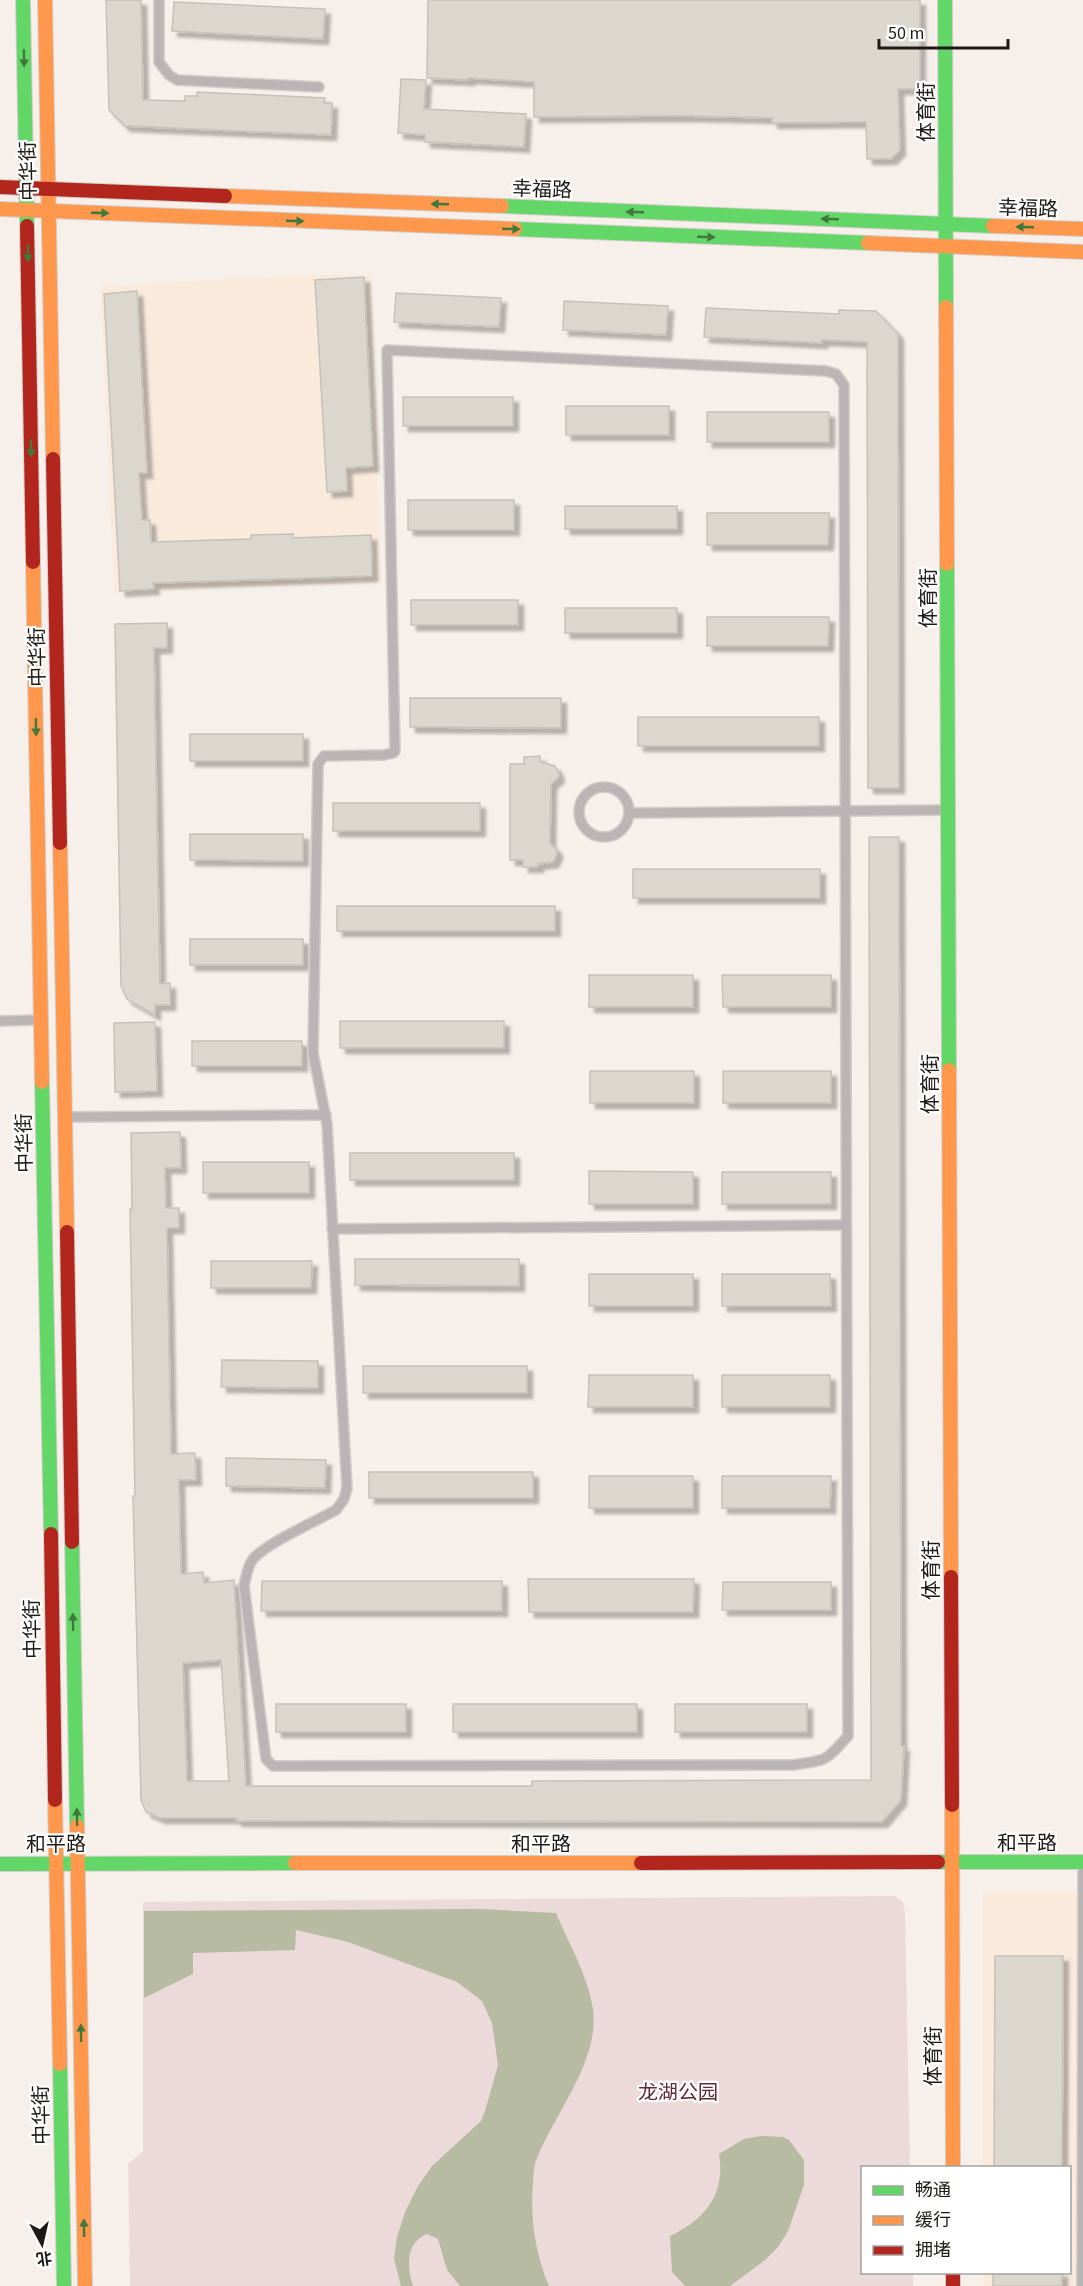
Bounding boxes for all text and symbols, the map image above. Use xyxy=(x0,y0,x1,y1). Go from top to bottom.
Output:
scale bar xyxy=(879,12,1008,50)
text: 50 m xyxy=(888,21,924,46)
one-way arrow xyxy=(19,49,29,68)
street label: 体育街 xyxy=(913,82,941,142)
street label: 中华街 xyxy=(14,141,44,201)
street label: 幸福路 xyxy=(511,175,572,205)
street label: 幸福路 xyxy=(997,194,1058,224)
one-way arrow xyxy=(430,200,449,209)
one-way arrow xyxy=(625,207,644,216)
one-way arrow xyxy=(91,208,110,218)
one-way arrow xyxy=(820,215,839,224)
one-way arrow xyxy=(286,216,305,225)
one-way arrow xyxy=(1015,223,1034,232)
one-way arrow xyxy=(502,224,521,234)
one-way arrow xyxy=(696,232,715,241)
one-way arrow xyxy=(23,244,33,263)
one-way arrow xyxy=(26,439,36,458)
street label: 体育街 xyxy=(915,568,943,628)
street label: 中华街 xyxy=(23,627,53,687)
one-way arrow xyxy=(31,718,41,737)
street label: 体育街 xyxy=(917,1054,945,1114)
street label: 中华街 xyxy=(10,1113,40,1173)
street label: 体育街 xyxy=(918,1540,946,1600)
street label: 中华街 xyxy=(18,1599,48,1659)
one-way arrow xyxy=(69,1612,78,1631)
one-way arrow xyxy=(72,1807,82,1826)
street label: 和平路 xyxy=(997,1830,1057,1858)
street label: 和平路 xyxy=(26,1831,86,1859)
street label: 和平路 xyxy=(511,1831,571,1859)
one-way arrow xyxy=(76,2023,85,2042)
street label: 体育街 xyxy=(920,2026,948,2086)
park label: 龙湖公园 xyxy=(638,2079,718,2107)
street label: 中华街 xyxy=(27,2085,57,2145)
legend xyxy=(861,2166,1071,2274)
text: 畅通 xyxy=(915,2178,951,2203)
text: 缓行 xyxy=(915,2208,951,2233)
north arrow xyxy=(12,2214,72,2274)
one-way arrow xyxy=(79,2218,89,2237)
text: 拥堵 xyxy=(915,2238,951,2263)
text: 北 xyxy=(34,2246,53,2270)

